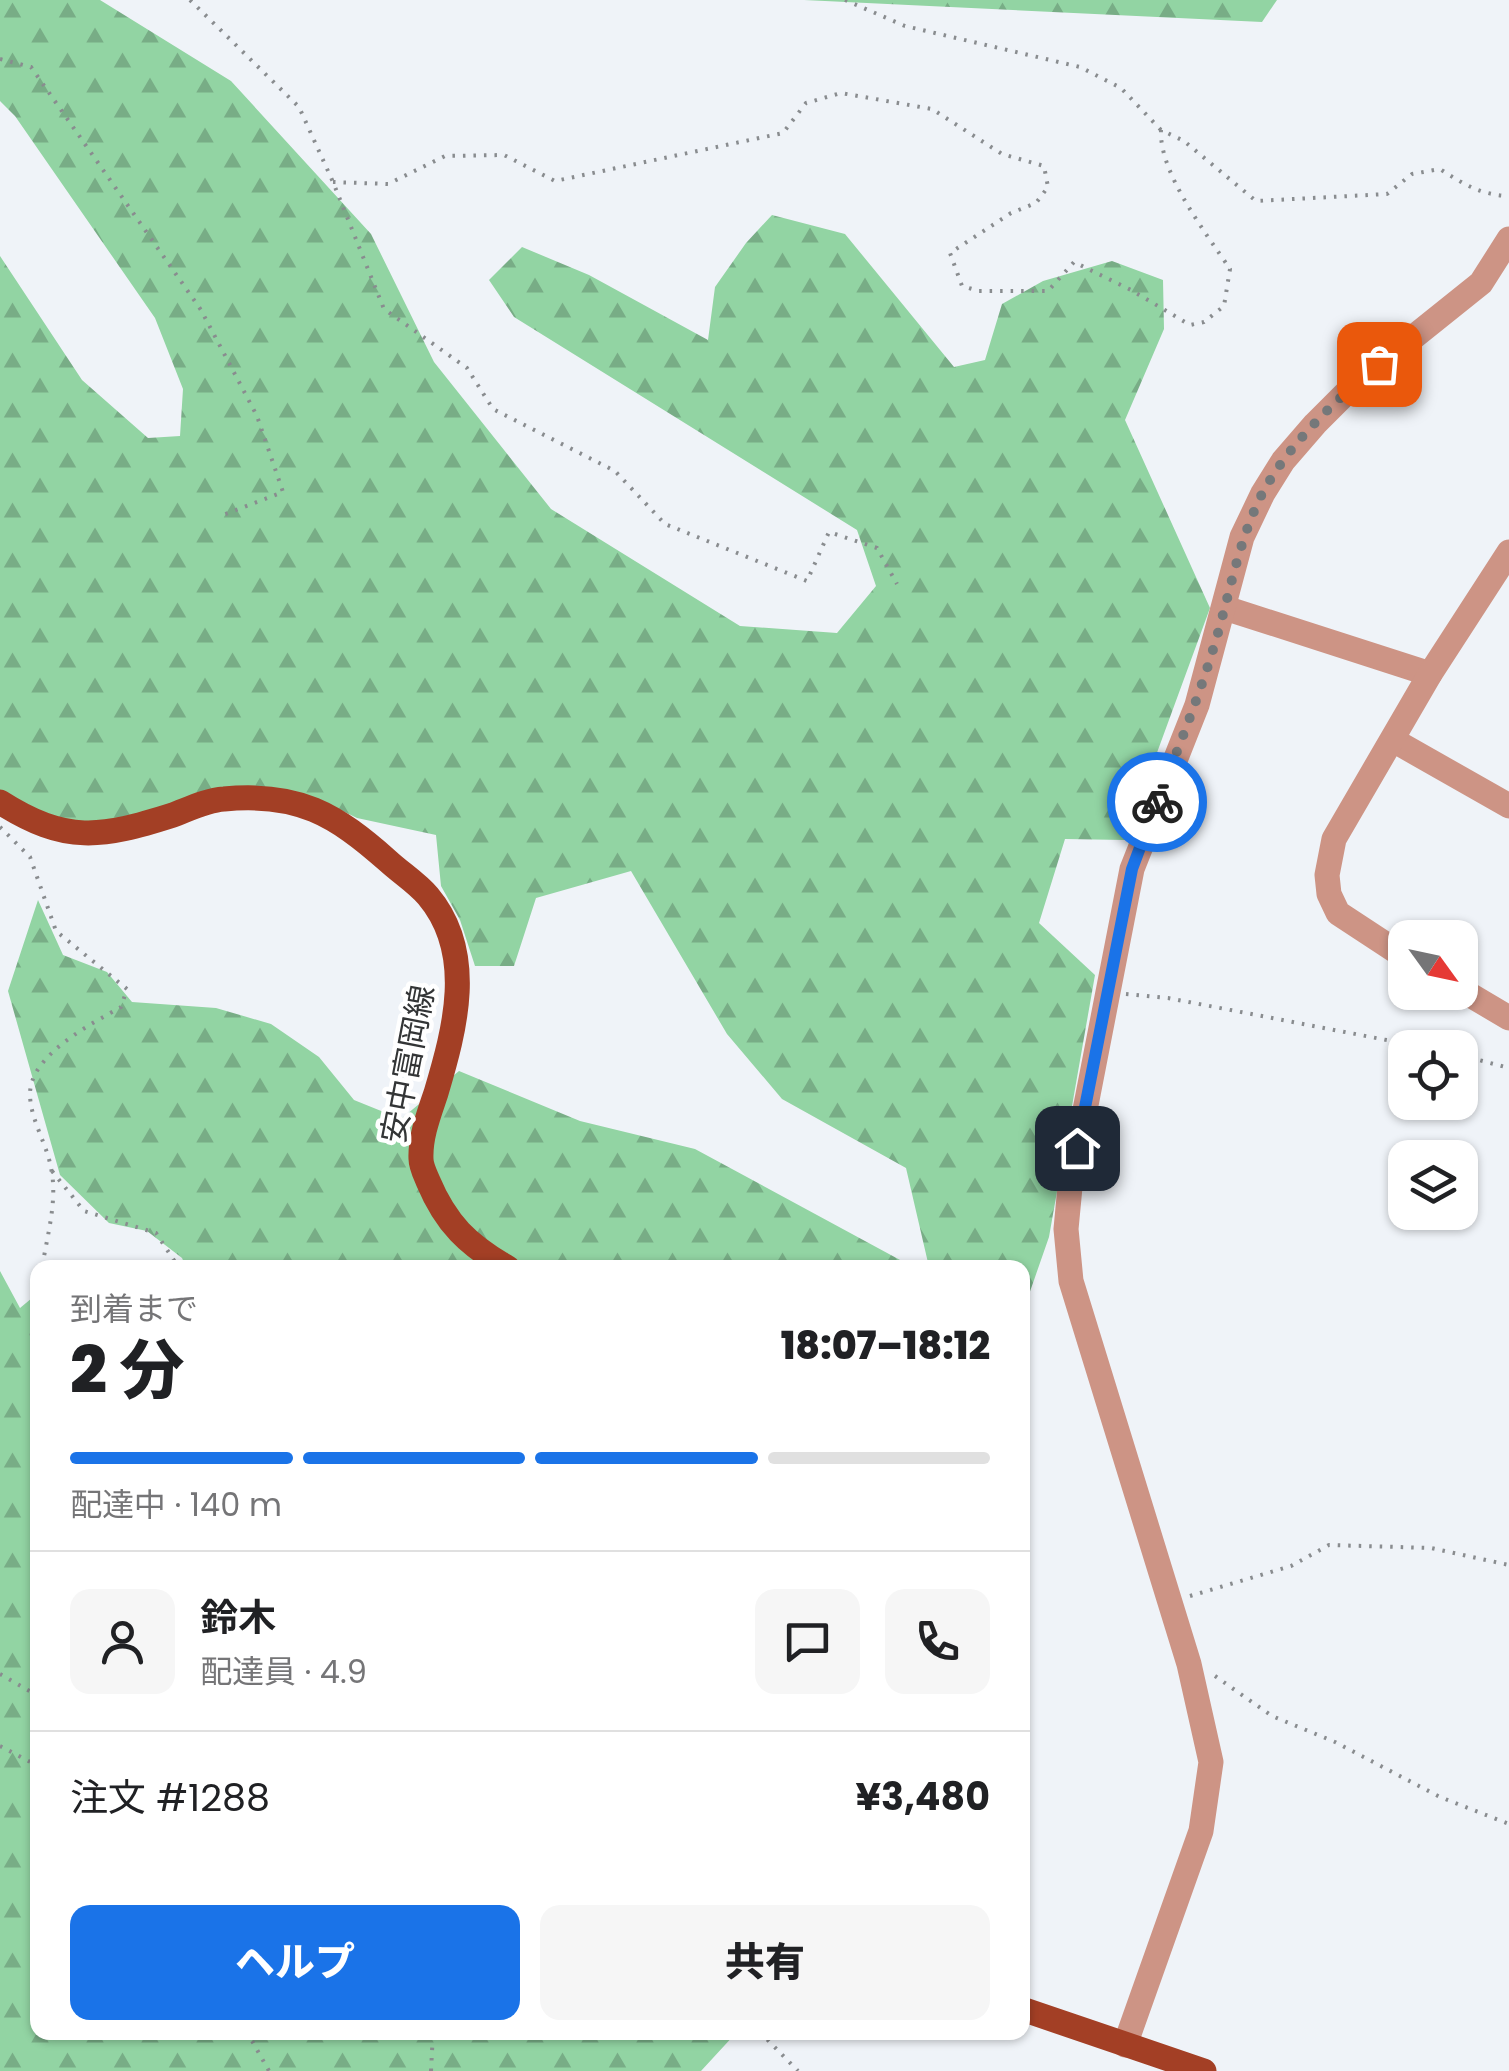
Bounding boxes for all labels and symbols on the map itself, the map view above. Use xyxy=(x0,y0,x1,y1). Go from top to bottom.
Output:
pin xyxy=(1337,322,1422,407)
courier xyxy=(1107,752,1207,852)
north arrow xyxy=(1388,920,1478,1010)
street label: 安中富岡線 xyxy=(370,981,445,1147)
pin xyxy=(1035,1106,1120,1191)

